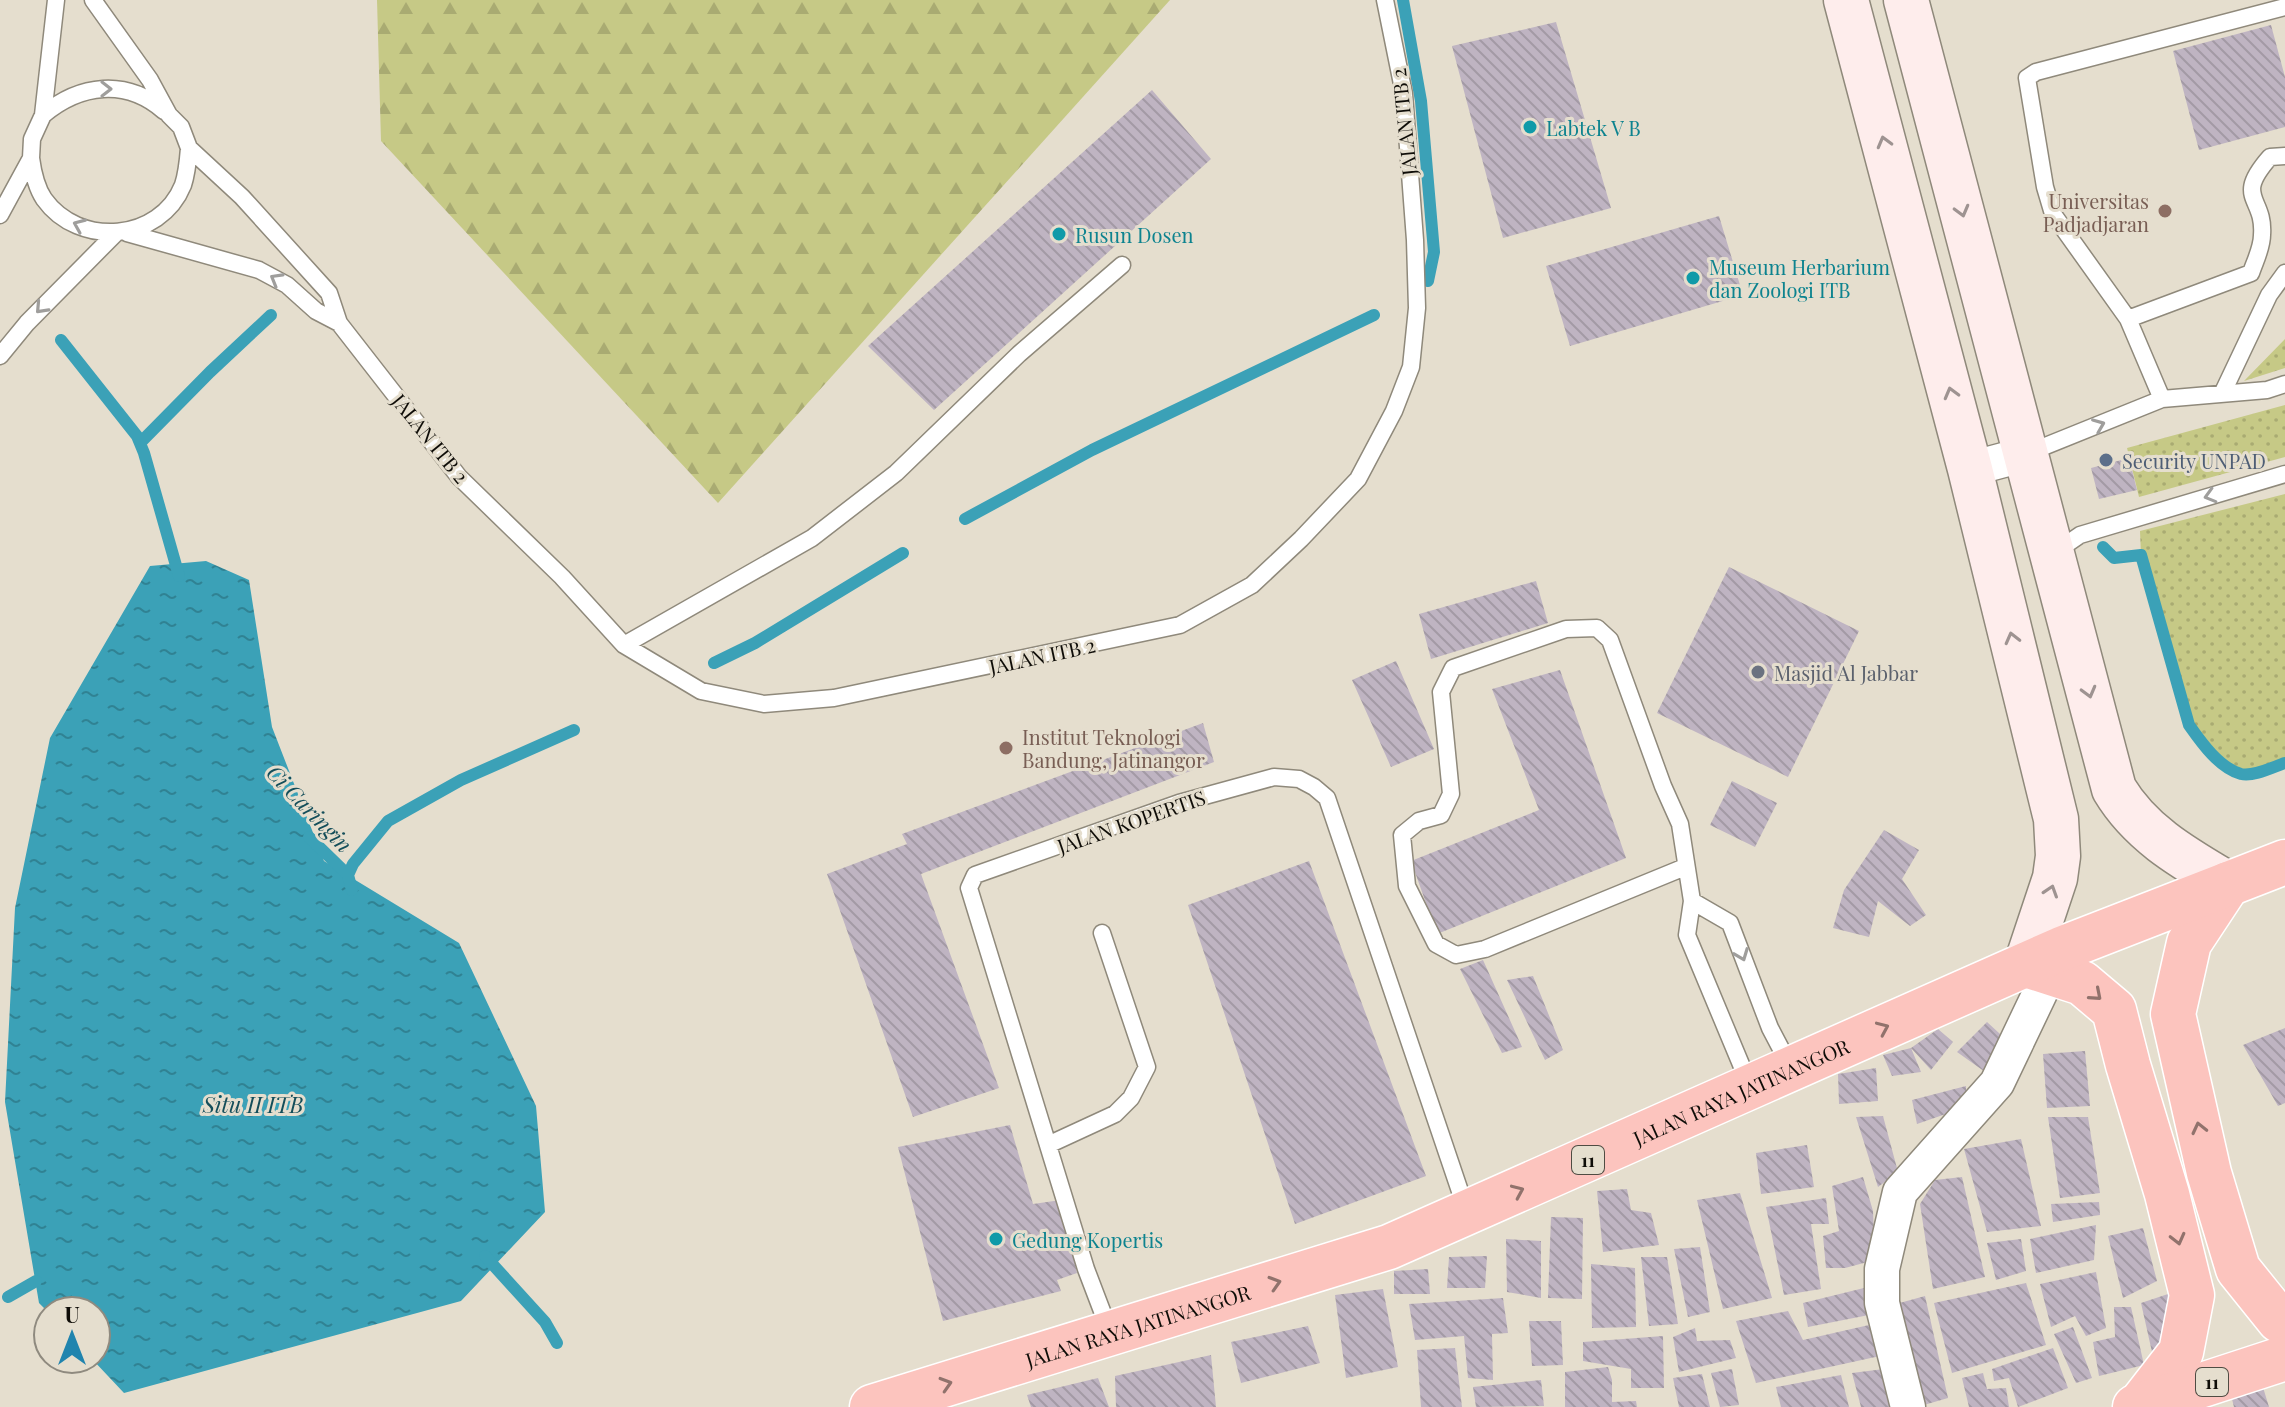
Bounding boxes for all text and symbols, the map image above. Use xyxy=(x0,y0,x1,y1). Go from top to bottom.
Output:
street label: JALAN ITB 2 xyxy=(1384,67,1422,178)
one-way arrow xyxy=(100,80,113,98)
place label: Labtek V B xyxy=(1546,114,1641,141)
marker: Labtek V B xyxy=(1521,118,1539,136)
one-way arrow xyxy=(1876,136,1893,150)
place label: Universitas Padjadjaran xyxy=(2043,187,2149,237)
marker: Universitas Padjadjaran xyxy=(2156,202,2174,220)
one-way arrow xyxy=(1953,203,1970,217)
one-way arrow xyxy=(73,219,87,235)
place label: Rusun Dosen xyxy=(1075,221,1194,248)
marker: Rusun Dosen xyxy=(1050,225,1068,243)
place label: Museum Herbarium dan Zoologi ITB xyxy=(1709,253,1890,303)
marker: Museum Herbarium dan Zoologi ITB xyxy=(1684,269,1702,287)
one-way arrow xyxy=(270,273,285,289)
one-way arrow xyxy=(36,299,50,314)
street label: JALAN ITB 2 xyxy=(386,387,475,488)
one-way arrow xyxy=(1943,387,1960,401)
one-way arrow xyxy=(2091,418,2105,435)
place label: Security UNPAD xyxy=(2122,447,2266,474)
marker: Security UNPAD xyxy=(2097,451,2115,469)
one-way arrow xyxy=(2204,487,2218,503)
street label: JALAN ITB 2 xyxy=(985,631,1098,680)
one-way arrow xyxy=(2004,631,2021,645)
place label: Masjid Al Jabbar xyxy=(1774,659,1918,686)
marker: Masjid Al Jabbar xyxy=(1749,663,1767,681)
one-way arrow xyxy=(2079,684,2096,698)
place label: Institut Teknologi Bandung, Jatinangor xyxy=(1022,723,1205,773)
marker: Institut Teknologi Bandung, Jatinangor xyxy=(997,739,1015,757)
water label: Ci Caringin xyxy=(261,758,359,858)
street label: JALAN KOPERTIS xyxy=(1052,783,1209,859)
one-way arrow xyxy=(2041,885,2057,899)
one-way arrow xyxy=(1732,947,1749,961)
one-way arrow xyxy=(2087,986,2102,1000)
one-way arrow xyxy=(1875,1022,1889,1038)
street label: JALAN RAYA JATINANGOR xyxy=(1628,1031,1854,1151)
water label: Situ II ITB xyxy=(202,1089,303,1119)
one-way arrow xyxy=(2191,1122,2208,1136)
road number: 11 xyxy=(1572,1146,1604,1174)
one-way arrow xyxy=(1510,1184,1524,1200)
place label: Gedung Kopertis xyxy=(1012,1226,1163,1253)
marker: Gedung Kopertis xyxy=(987,1230,1005,1248)
one-way arrow xyxy=(2168,1231,2185,1245)
one-way arrow xyxy=(1267,1276,1281,1292)
street label: JALAN RAYA JATINANGOR xyxy=(1021,1277,1254,1373)
north arrow xyxy=(32,1295,112,1375)
text: U xyxy=(64,1299,80,1329)
road number: 11 xyxy=(2196,1368,2228,1396)
one-way arrow xyxy=(939,1377,953,1393)

